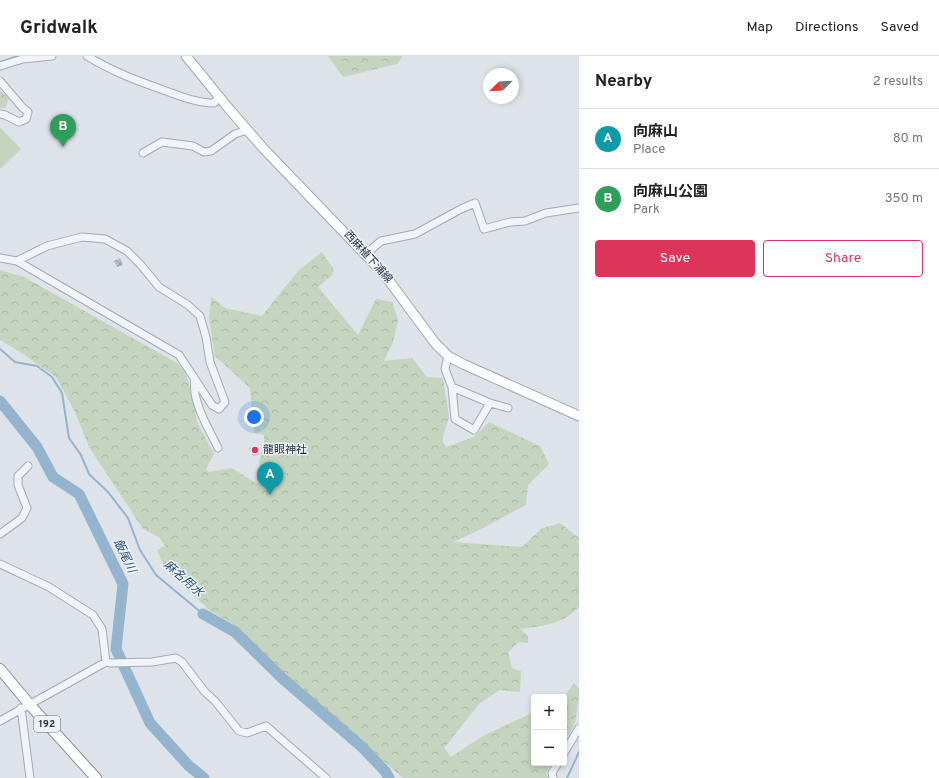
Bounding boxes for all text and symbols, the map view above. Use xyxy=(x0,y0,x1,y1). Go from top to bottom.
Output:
text: Gridwalk xyxy=(20,16,98,40)
text: Map xyxy=(747,19,773,36)
text: Directions xyxy=(795,19,859,36)
text: Saved xyxy=(881,19,919,36)
north arrow xyxy=(483,68,519,104)
text: Nearby xyxy=(595,71,652,93)
text: 2 results xyxy=(873,74,923,90)
pin: B xyxy=(50,114,76,147)
text: 向麻山 xyxy=(633,123,678,142)
text: A xyxy=(603,131,613,147)
text: 80 m xyxy=(893,131,923,147)
text: Place xyxy=(633,142,665,158)
text: 向麻山公園 xyxy=(633,183,708,202)
text: B xyxy=(604,191,612,207)
text: 350 m xyxy=(885,191,923,207)
text: Park xyxy=(633,202,660,218)
street label: 西麻植下浦線 xyxy=(341,228,395,286)
button: Save xyxy=(595,240,755,277)
button: Share xyxy=(763,240,923,277)
your location xyxy=(244,407,264,427)
place label: 龍眼神社 xyxy=(263,443,307,457)
marker: 龍眼神社 xyxy=(250,445,260,455)
pin: A xyxy=(257,462,283,495)
water label: 飯尾川 xyxy=(109,536,140,577)
water label: 麻名用水 xyxy=(160,557,208,602)
map controls xyxy=(531,694,567,766)
button: + xyxy=(531,694,567,730)
road number: 192 xyxy=(34,716,60,732)
button: − xyxy=(531,730,567,766)

